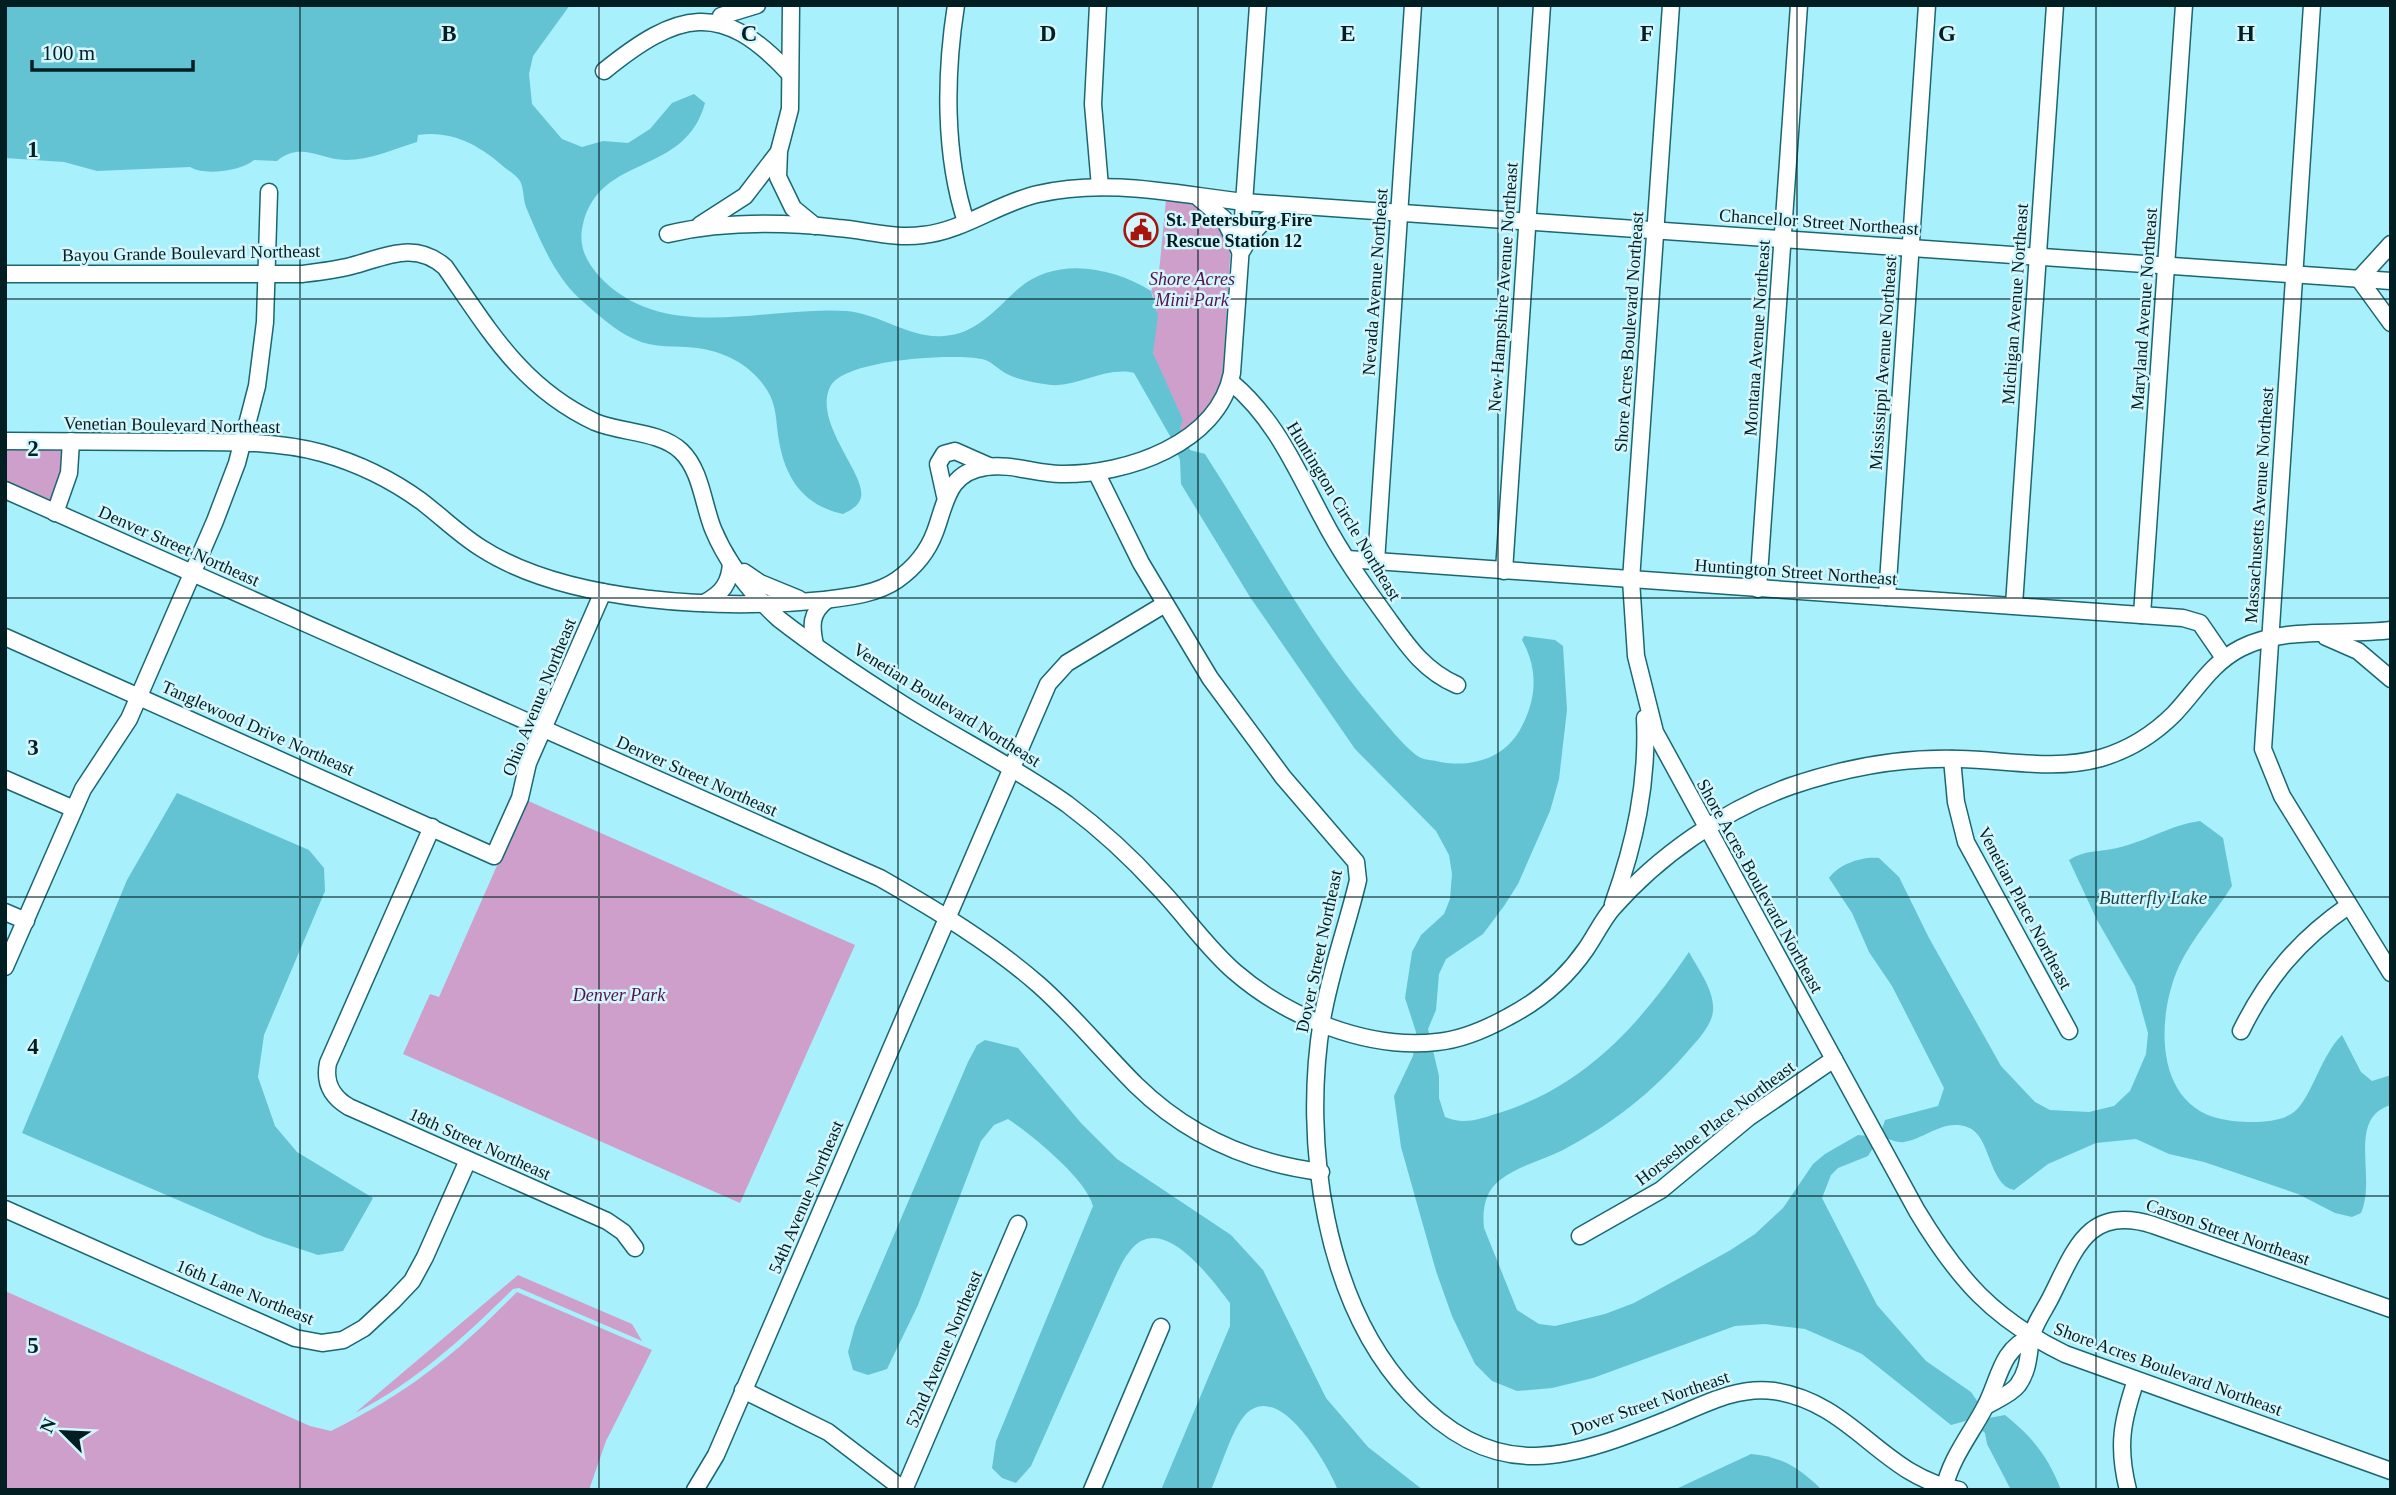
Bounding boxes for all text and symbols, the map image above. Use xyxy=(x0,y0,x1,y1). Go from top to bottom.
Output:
text: B xyxy=(441,21,457,46)
text: C xyxy=(741,21,757,46)
text: D xyxy=(1040,21,1056,46)
text: E xyxy=(1340,21,1356,46)
text: F xyxy=(1640,21,1654,46)
text: G xyxy=(1938,21,1956,46)
text: H xyxy=(2237,21,2255,46)
scale bar xyxy=(32,28,192,72)
text: 100 m xyxy=(42,41,95,65)
text: 1 xyxy=(27,137,39,162)
street label: New Hampshire Avenue Northeast xyxy=(1484,162,1522,412)
street label: Nevada Avenue Northeast xyxy=(1358,188,1392,376)
street label: Michigan Avenue Northeast xyxy=(1998,203,2032,405)
street label: Chancellor Street Northeast xyxy=(1719,205,1919,239)
street label: Maryland Avenue Northeast xyxy=(2127,207,2161,411)
place label: St. Petersburg Fire Rescue Station 12 xyxy=(1166,210,1312,251)
public building icon: St. Petersburg Fire Rescue Station 12 xyxy=(1122,211,1160,249)
street label: Shore Acres Boulevard Northeast xyxy=(1611,211,1647,453)
street label: Montana Avenue Northeast xyxy=(1740,239,1774,437)
street label: Bayou Grande Boulevard Northeast xyxy=(62,241,320,265)
street label: Mississippi Avenue Northeast xyxy=(1866,255,1900,471)
park label: Shore Acres Mini Park xyxy=(1149,269,1235,310)
street label: Massachusetts Avenue Northeast xyxy=(2241,386,2277,624)
street label: Venetian Boulevard Northeast xyxy=(63,413,281,437)
street label: Huntington Circle Northeast xyxy=(1283,418,1405,604)
text: 2 xyxy=(27,436,39,461)
street label: Denver Street Northeast xyxy=(95,501,263,591)
street label: Huntington Street Northeast xyxy=(1694,555,1898,589)
street label: Ohio Avenue Northeast xyxy=(498,615,580,779)
street label: Venetian Boulevard Northeast xyxy=(850,639,1044,771)
street label: Tanglewood Drive Northeast xyxy=(159,676,357,780)
street label: Denver Street Northeast xyxy=(613,731,781,821)
text: 3 xyxy=(27,735,39,760)
street label: Shore Acres Boulevard Northeast xyxy=(1693,776,1827,996)
street label: Venetian Place Northeast xyxy=(1974,823,2076,993)
street label: Dover Street Northeast xyxy=(1292,868,1346,1034)
water label: Butterfly Lake xyxy=(2099,887,2207,908)
park label: Denver Park xyxy=(572,985,666,1005)
text: 4 xyxy=(27,1034,39,1059)
street label: Horseshoe Place Northeast xyxy=(1632,1057,1798,1189)
street label: 18th Street Northeast xyxy=(406,1104,554,1184)
street label: 54th Avenue Northeast xyxy=(765,1117,847,1277)
street label: Carson Street Northeast xyxy=(2143,1195,2313,1269)
street label: 16th Lane Northeast xyxy=(173,1255,317,1329)
street label: 52nd Avenue Northeast xyxy=(902,1267,986,1431)
street label: Shore Acres Boulevard Northeast xyxy=(2051,1318,2285,1420)
text: 5 xyxy=(27,1333,39,1358)
street label: Dover Street Northeast xyxy=(1568,1367,1732,1439)
north arrow xyxy=(28,1397,98,1467)
text: N xyxy=(36,1415,60,1436)

